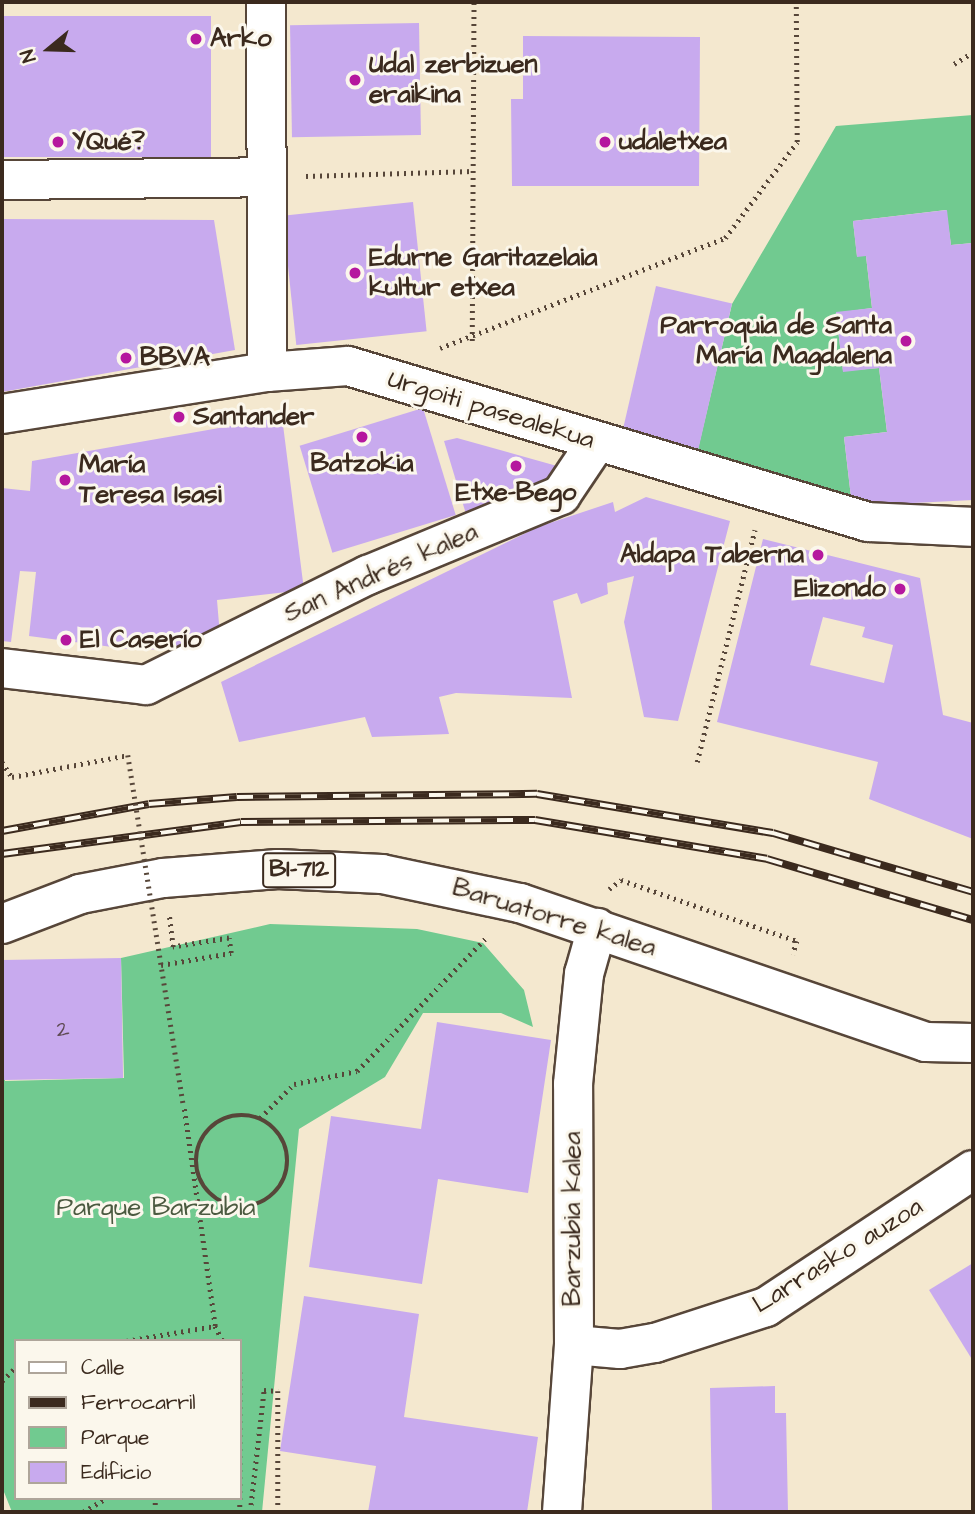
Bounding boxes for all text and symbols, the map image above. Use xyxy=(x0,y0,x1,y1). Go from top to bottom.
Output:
north arrow xyxy=(14,14,84,84)
place label: Arko xyxy=(210,23,272,55)
marker: Arko xyxy=(188,31,204,47)
text: N xyxy=(14,46,43,66)
place label: Udal zerbizuen eraikina xyxy=(369,49,538,110)
marker: Udal zerbizuen eraikina xyxy=(347,72,363,88)
place label: YQué? xyxy=(72,126,145,158)
place label: udaletxea xyxy=(619,126,727,158)
marker: YQué? xyxy=(50,134,66,150)
marker: udaletxea xyxy=(597,134,613,150)
place label: Edurne Garitazelaia kultur etxea xyxy=(369,242,597,304)
marker: Edurne Garitazelaia kultur etxea xyxy=(347,265,363,281)
place label: Parroquia de Santa María Magdalena xyxy=(660,310,892,372)
marker: Parroquia de Santa María Magdalena xyxy=(898,333,914,349)
place label: BBVA xyxy=(140,342,210,374)
marker: BBVA xyxy=(118,350,134,366)
street label: Urgoiti pasealekua xyxy=(384,364,598,456)
place label: Santander xyxy=(193,401,314,433)
marker: Santander xyxy=(171,409,187,425)
marker: Batzokia xyxy=(354,429,370,445)
place label: Batzokia xyxy=(311,448,413,480)
place label: María Teresa Isasi xyxy=(79,449,222,510)
marker: Etxe-Bego xyxy=(508,458,524,474)
marker: María Teresa Isasi xyxy=(57,472,73,488)
place label: Etxe-Bego xyxy=(456,477,576,509)
street label: San Andrés kalea xyxy=(279,516,483,630)
place label: Aldapa Taberna xyxy=(620,539,804,571)
marker: Aldapa Taberna xyxy=(810,547,826,563)
place label: Elizondo xyxy=(794,573,886,605)
marker: Elizondo xyxy=(892,581,908,597)
place label: El Caserío xyxy=(80,624,202,656)
marker: El Caserío xyxy=(58,632,74,648)
road number: BI-712 xyxy=(260,850,338,890)
street label: Baruatorre kalea xyxy=(448,872,660,964)
house number: 2 xyxy=(56,1015,70,1043)
street label: Barzubia kalea xyxy=(557,1132,589,1306)
street label: Larrasko auzoa xyxy=(747,1191,929,1321)
park label: Parque Barzubia xyxy=(56,1192,256,1224)
legend xyxy=(14,1339,242,1500)
text: Calle xyxy=(81,1353,125,1382)
text: Ferrocarril xyxy=(81,1388,196,1417)
text: Parque xyxy=(81,1423,149,1452)
text: Edificio xyxy=(81,1458,151,1487)

